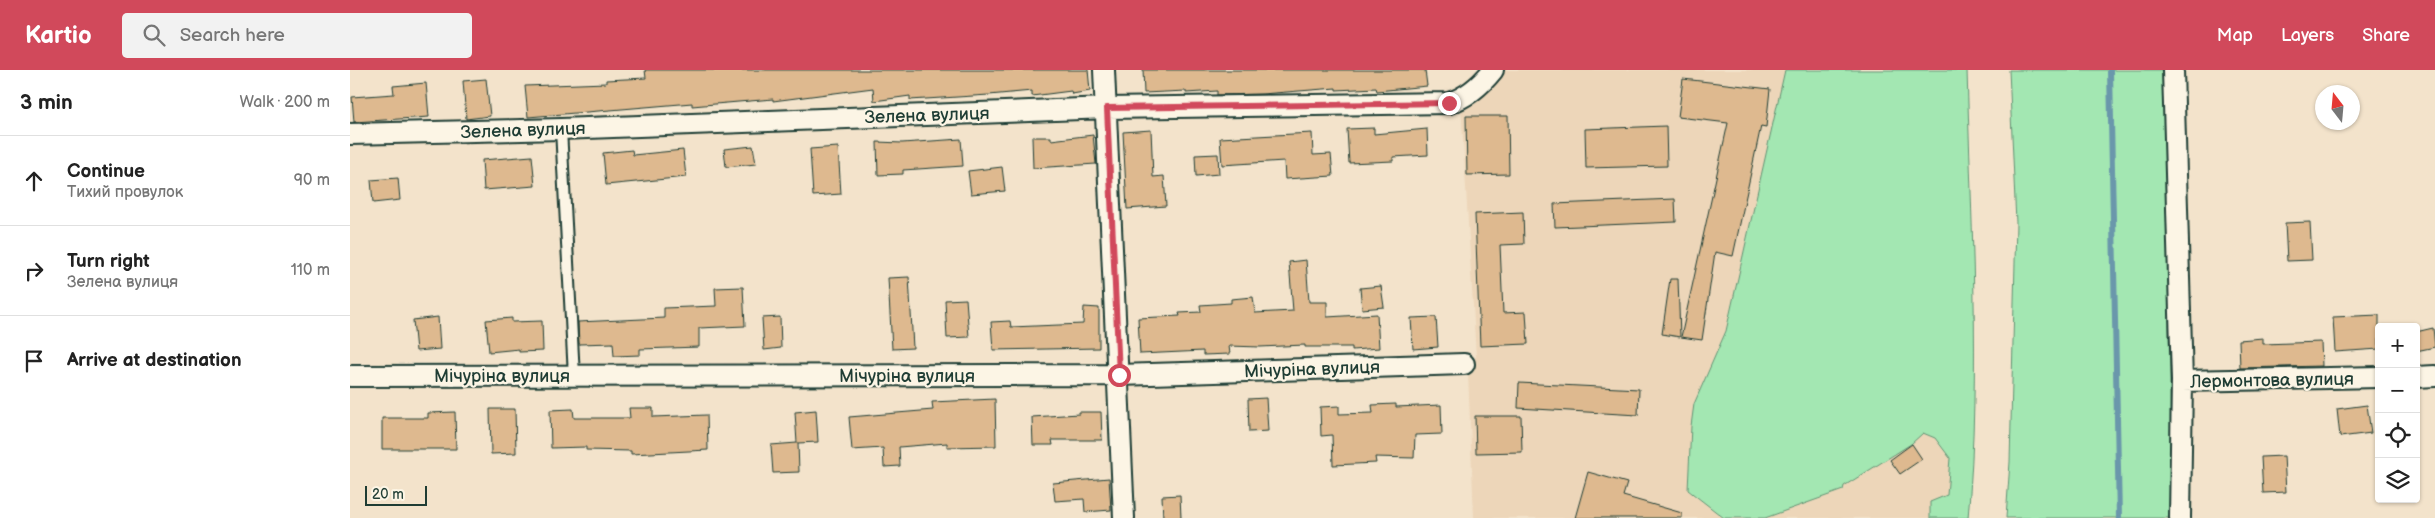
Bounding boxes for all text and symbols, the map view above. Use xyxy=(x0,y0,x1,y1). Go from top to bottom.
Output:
search box xyxy=(122,13,472,58)
text: Kartio xyxy=(25,21,92,50)
icon: search xyxy=(140,21,168,49)
text: Search here xyxy=(180,24,285,47)
text: Map xyxy=(2217,25,2253,46)
text: Layers xyxy=(2281,25,2334,46)
text: Share xyxy=(2362,25,2410,46)
north arrow xyxy=(2315,85,2360,130)
text: 3 min xyxy=(20,90,73,115)
route end xyxy=(1438,92,1461,115)
text: Walk · 200 m xyxy=(240,93,330,112)
street label: Зелена вулиця xyxy=(864,103,990,128)
street label: Зелена вулиця xyxy=(460,118,586,143)
text: Continue xyxy=(67,160,145,183)
icon: ahead xyxy=(20,167,48,195)
text: 90 m xyxy=(294,171,330,190)
text: Тихий провулок xyxy=(67,183,183,202)
text: Turn right xyxy=(67,250,150,273)
icon: right xyxy=(20,257,48,285)
text: 110 m xyxy=(291,261,330,280)
text: Зелена вулиця xyxy=(67,273,178,292)
map controls xyxy=(2375,323,2420,503)
button: + xyxy=(2375,323,2420,368)
icon: arrive xyxy=(20,347,48,375)
text: Arrive at destination xyxy=(67,349,242,372)
street label: Мічуріна вулиця xyxy=(1244,357,1380,382)
route start xyxy=(1108,364,1131,387)
street label: Мічуріна вулиця xyxy=(434,366,570,387)
street label: Мічуріна вулиця xyxy=(839,366,975,387)
button: − xyxy=(2375,368,2420,413)
street label: Лермонтова вулиця xyxy=(2189,369,2354,392)
button: locate xyxy=(2375,413,2420,458)
button: layers xyxy=(2375,458,2420,503)
scale bar xyxy=(365,483,428,506)
text: 20 m xyxy=(372,486,404,503)

